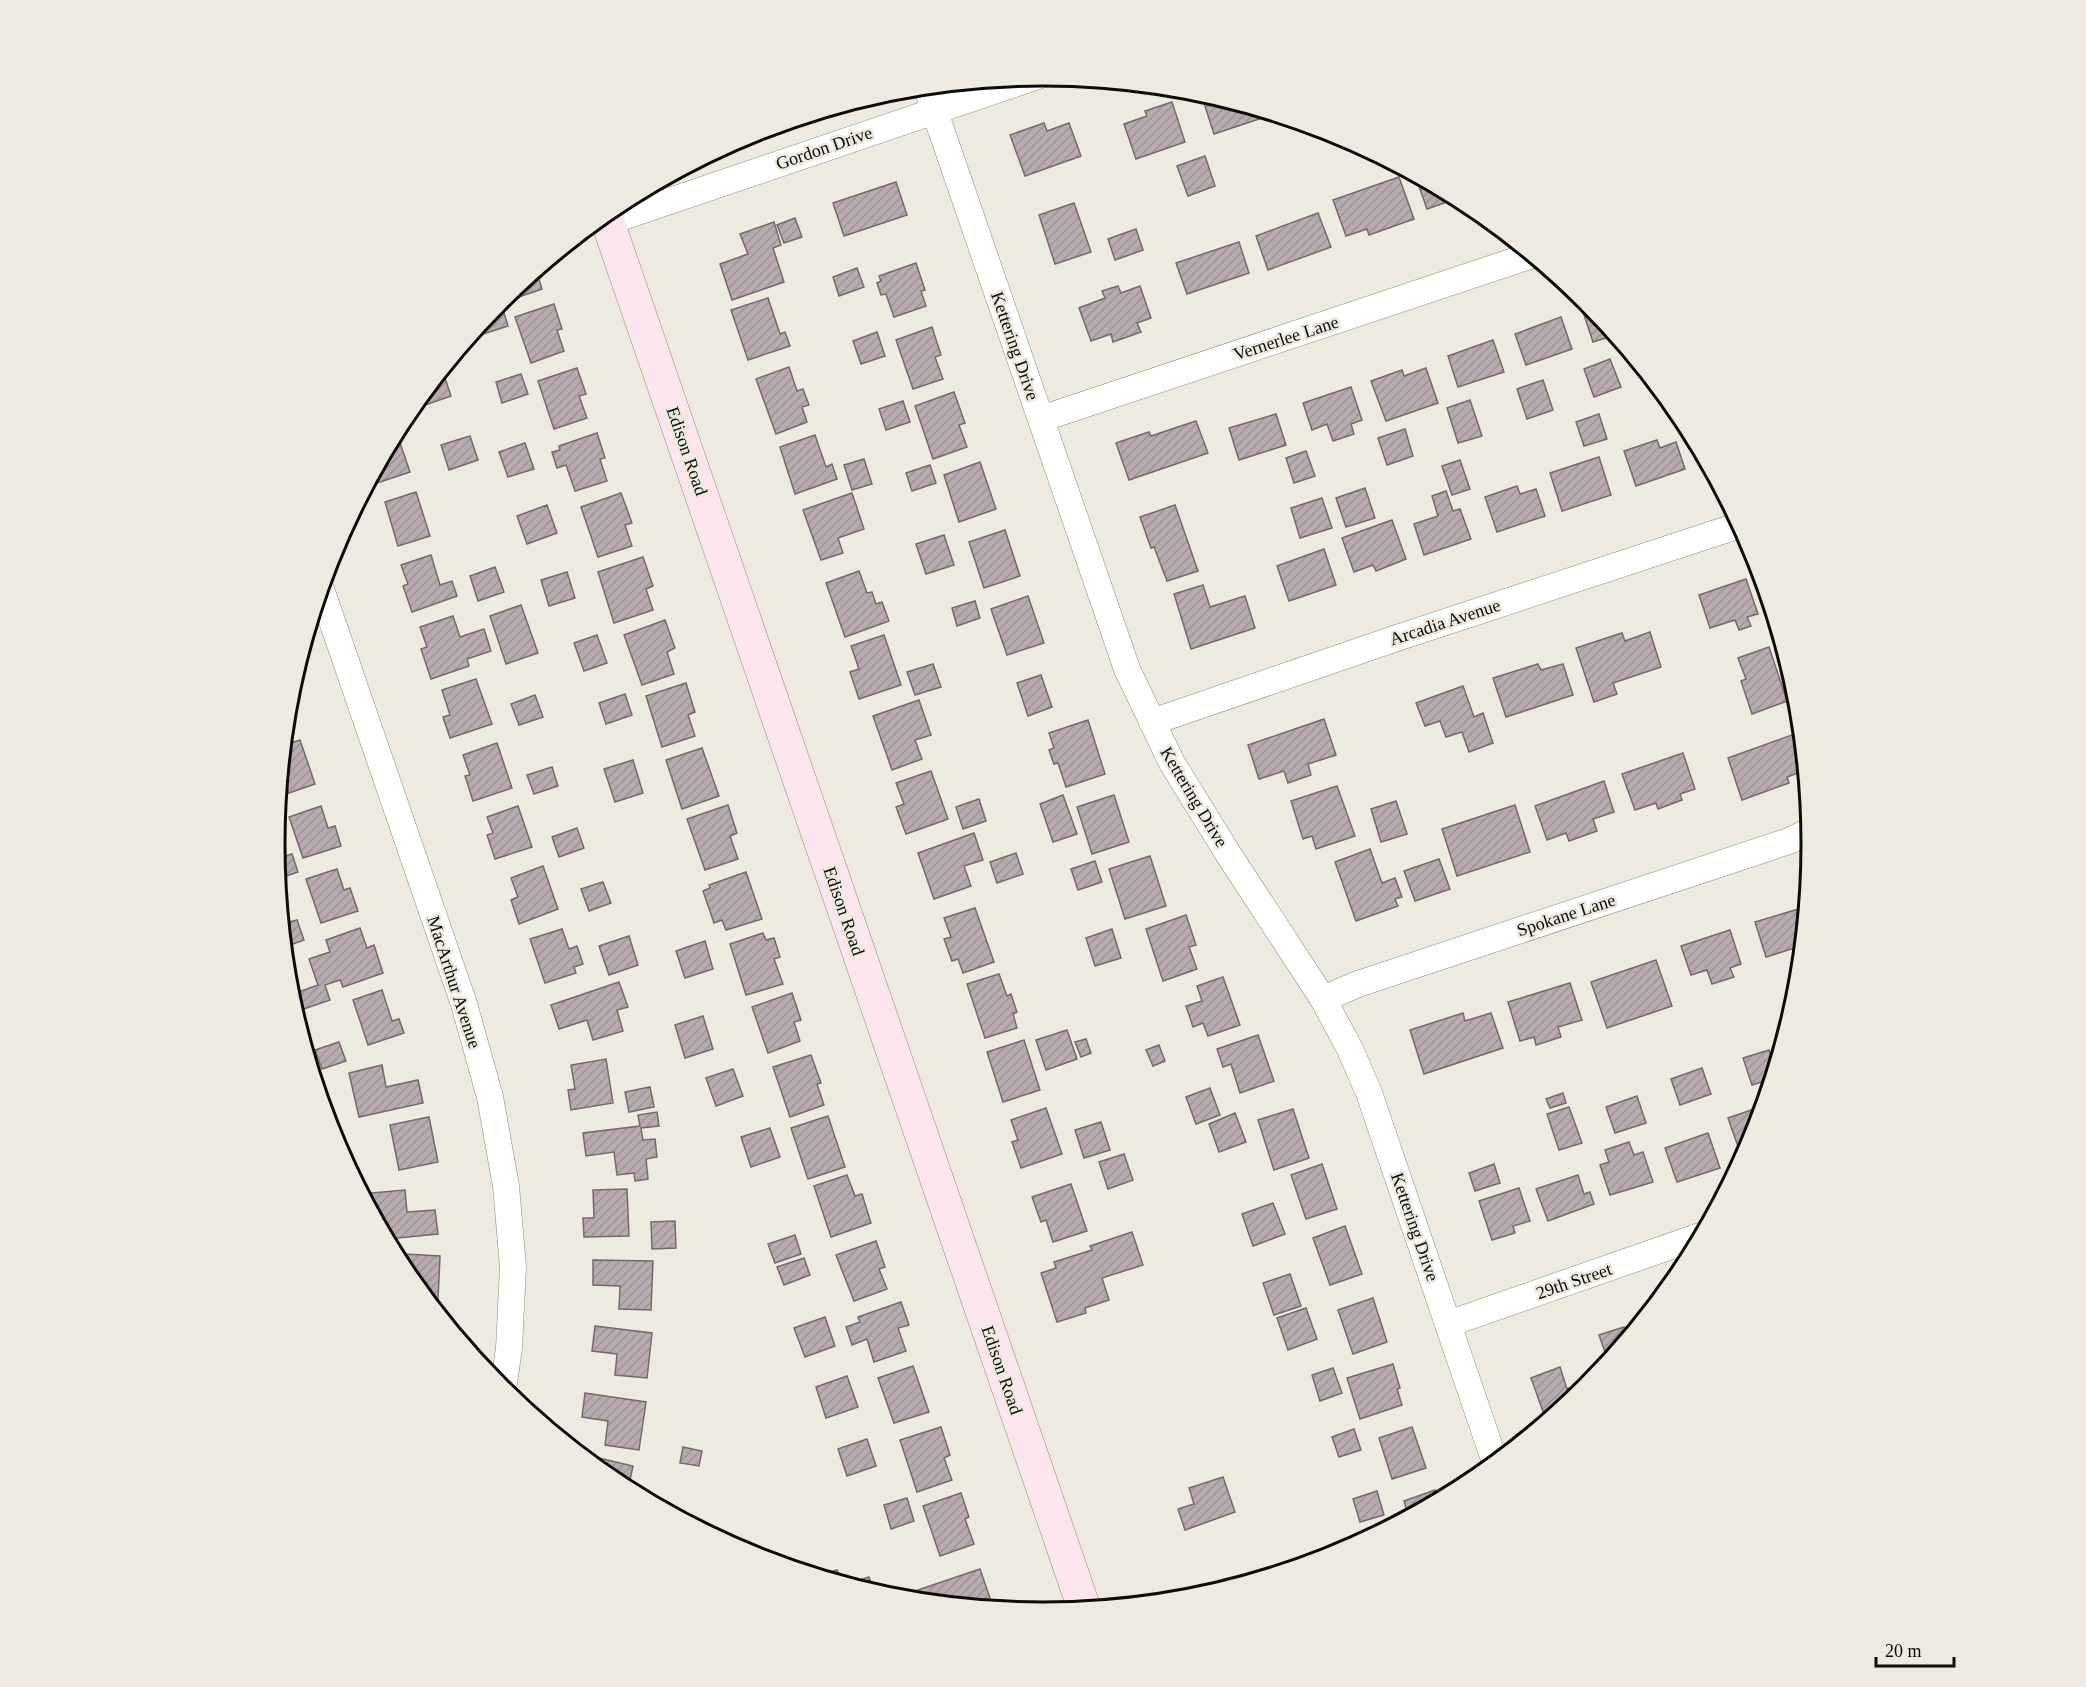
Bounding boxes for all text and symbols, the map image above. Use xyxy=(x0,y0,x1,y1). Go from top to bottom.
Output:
street label: Gordon Drive xyxy=(773,122,875,174)
street label: Kettering Drive xyxy=(987,289,1043,403)
street label: Vernerlee Lane xyxy=(1231,312,1341,364)
street label: Edison Road xyxy=(662,404,712,498)
street label: Arcadia Avenue xyxy=(1387,595,1503,649)
street label: Kettering Drive xyxy=(1156,743,1232,851)
street label: Edison Road xyxy=(819,864,869,958)
street label: Spokane Lane xyxy=(1514,890,1618,940)
street label: MacArthur Avenue xyxy=(423,913,485,1051)
street label: Kettering Drive xyxy=(1387,1170,1443,1284)
street label: 29th Street xyxy=(1534,1259,1614,1303)
street label: Edison Road xyxy=(977,1323,1027,1417)
scale bar xyxy=(1876,1630,1954,1668)
text: 20 m xyxy=(1885,1641,1922,1661)

